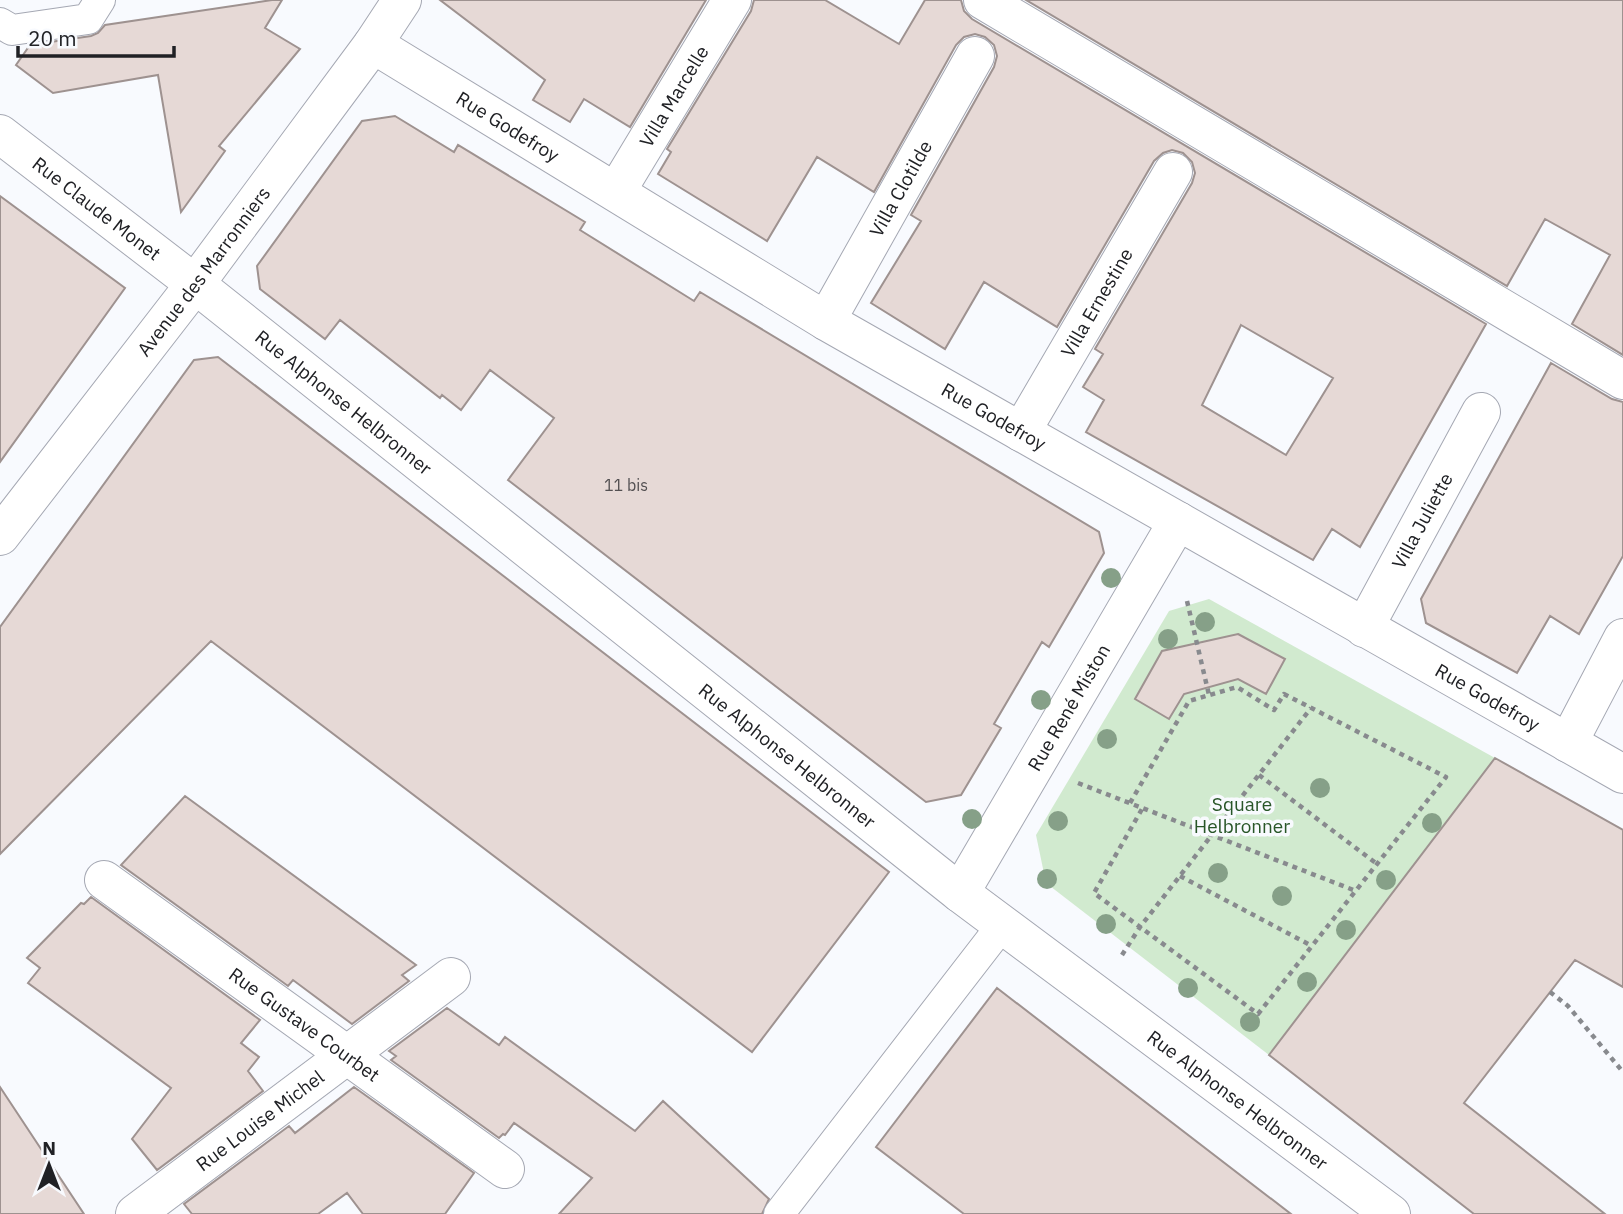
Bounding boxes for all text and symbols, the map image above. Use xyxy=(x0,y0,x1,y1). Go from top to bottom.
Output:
scale bar xyxy=(18,14,173,58)
text: 20 m xyxy=(28,24,77,52)
street label: Villa Marcelle xyxy=(634,41,714,151)
street label: Rue Godefroy xyxy=(452,86,564,167)
street label: Villa Clotilde xyxy=(864,136,937,241)
street label: Rue Claude Monet xyxy=(28,151,166,265)
street label: Avenue des Marronniers xyxy=(132,182,275,361)
street label: Villa Ernestine xyxy=(1055,244,1138,361)
street label: Rue Alphonse Helbronner xyxy=(250,325,437,480)
street label: Rue Godefroy xyxy=(937,377,1051,456)
street label: Villa Juliette xyxy=(1386,469,1458,573)
house number: 11 bis xyxy=(604,475,648,495)
street label: Rue René Miston xyxy=(1022,640,1115,775)
street label: Rue Godefroy xyxy=(1431,658,1545,736)
street label: Rue Alphonse Helbronner xyxy=(694,678,881,833)
park label: Square Helbronner xyxy=(1194,792,1290,838)
street label: Rue Gustave Courbet xyxy=(224,962,384,1087)
street label: Rue Alphonse Helbronner xyxy=(1143,1025,1333,1175)
street label: Rue Louise Michel xyxy=(191,1065,329,1176)
north arrow xyxy=(14,1130,84,1200)
text: N xyxy=(42,1136,56,1160)

